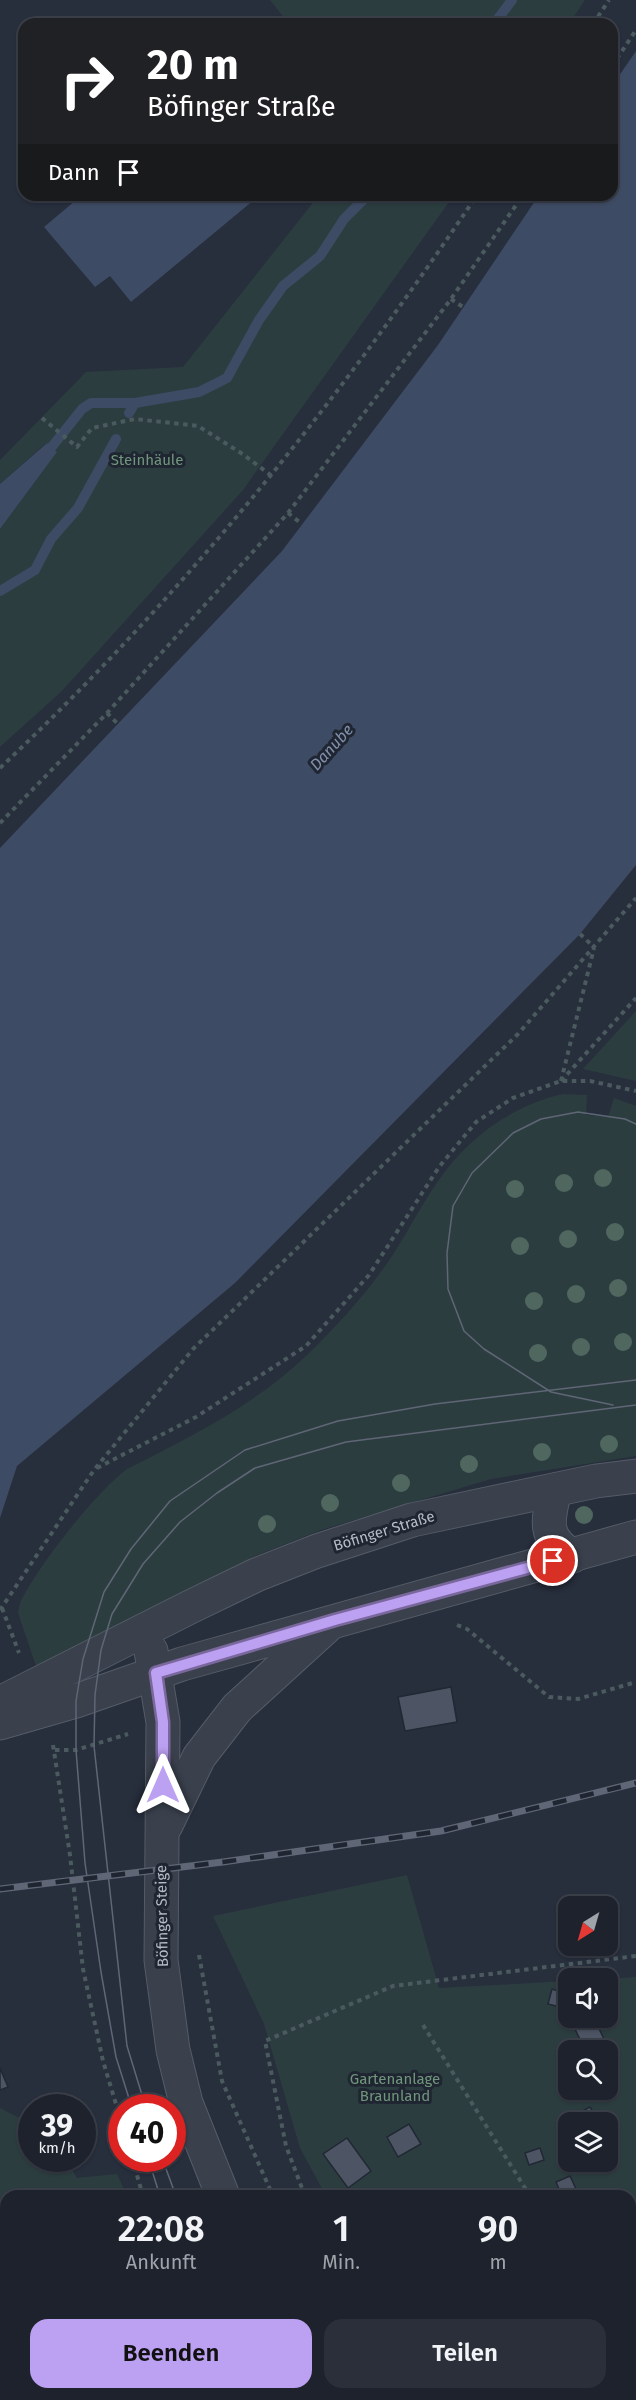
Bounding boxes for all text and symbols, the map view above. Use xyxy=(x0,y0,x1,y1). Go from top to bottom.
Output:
text: 20 m xyxy=(147,40,239,90)
icon: right xyxy=(48,42,126,120)
text: Böfinger Straße xyxy=(147,91,336,123)
icon: arrive xyxy=(112,156,145,189)
text: Dann xyxy=(48,159,100,186)
park label: Steinhäule xyxy=(111,451,183,469)
water label: Danube xyxy=(306,720,357,774)
street label: Böfinger Straße xyxy=(331,1507,437,1555)
pin xyxy=(527,1535,578,1586)
icon: arrive xyxy=(536,1544,569,1577)
position arrow xyxy=(131,1753,195,1817)
street label: Böfinger Steige xyxy=(152,1865,172,1967)
north arrow xyxy=(558,1896,618,1956)
map controls xyxy=(558,1896,618,2172)
button: sound xyxy=(558,1968,618,2028)
button: search xyxy=(558,2040,618,2100)
park label: Gartenanlage Braunland xyxy=(350,2070,440,2105)
speed limit sign: 40 xyxy=(108,2094,186,2172)
text: 39 xyxy=(41,2108,73,2144)
button: layers xyxy=(558,2112,618,2172)
text: km/h xyxy=(38,2139,76,2157)
text: 22:08 xyxy=(118,2207,205,2251)
text: 1 xyxy=(333,2207,349,2251)
text: 90 xyxy=(478,2207,518,2251)
text: Ankunft xyxy=(126,2250,196,2274)
text: Min. xyxy=(322,2250,360,2274)
text: m xyxy=(489,2250,507,2274)
button: Beenden xyxy=(30,2319,312,2388)
button: Teilen xyxy=(324,2319,606,2388)

